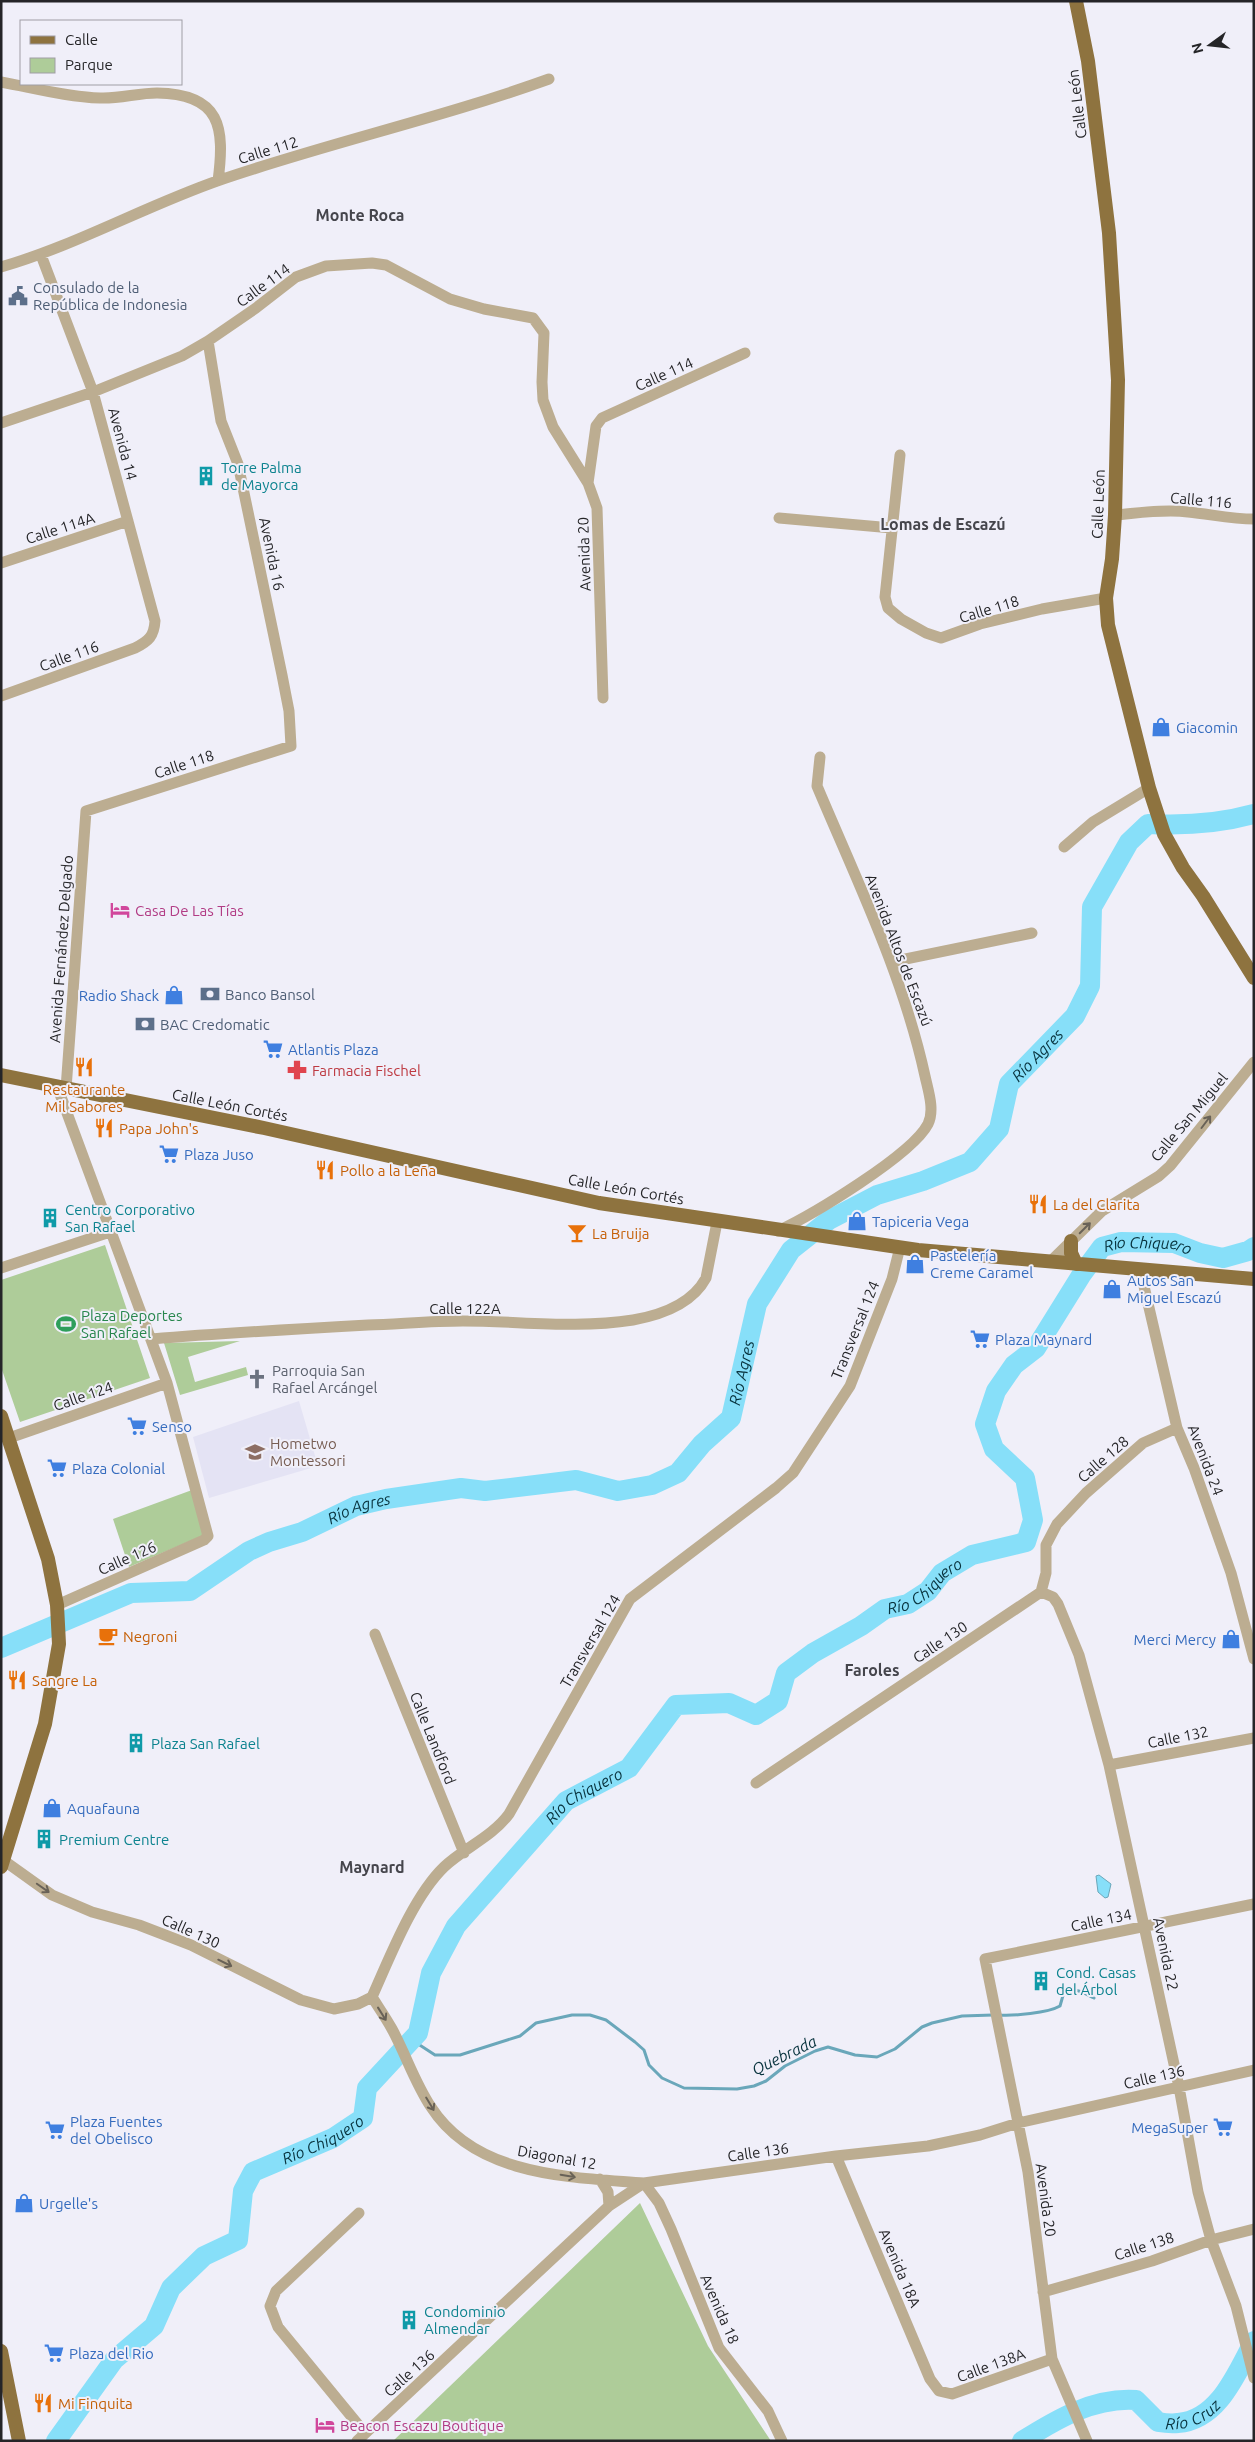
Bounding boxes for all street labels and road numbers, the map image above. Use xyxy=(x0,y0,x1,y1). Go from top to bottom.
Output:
street label: Calle León xyxy=(1064,68,1090,140)
street label: Calle 112 xyxy=(236,133,300,167)
street label: Calle 114 xyxy=(233,260,293,310)
street label: Calle 114 xyxy=(632,354,696,394)
street label: Avenida 14 xyxy=(105,406,141,482)
street label: Calle León xyxy=(1088,469,1108,539)
street label: Calle 116 xyxy=(1169,489,1233,511)
street label: Calle 114A xyxy=(23,509,97,547)
street label: Avenida 16 xyxy=(256,516,288,592)
street label: Avenida 20 xyxy=(574,517,594,591)
street label: Calle 118 xyxy=(957,592,1021,626)
street label: Calle 116 xyxy=(37,637,101,675)
street label: Calle 118 xyxy=(152,746,216,782)
street label: Avenida Fernández Delgado xyxy=(46,855,76,1043)
street label: Avenida Altos de Escazú xyxy=(862,872,936,1028)
street label: Calle San Miguel xyxy=(1147,1069,1231,1165)
street label: Calle León Cortés xyxy=(171,1085,289,1125)
street label: Calle León Cortés xyxy=(567,1170,685,1208)
street label: Transversal 124 xyxy=(828,1278,882,1382)
street label: Calle 122A xyxy=(429,1300,501,1317)
street label: Calle 124 xyxy=(51,1378,115,1414)
street label: Avenida 24 xyxy=(1185,1422,1227,1498)
street label: Calle 128 xyxy=(1074,1432,1132,1486)
street label: Calle 126 xyxy=(95,1538,159,1578)
street label: Transversal 124 xyxy=(557,1591,623,1691)
street label: Calle 130 xyxy=(910,1618,970,1666)
street label: Calle Landford xyxy=(407,1689,459,1787)
street label: Calle 132 xyxy=(1146,1723,1210,1751)
street label: Calle 134 xyxy=(1069,1905,1133,1935)
street label: Calle 130 xyxy=(159,1911,223,1951)
street label: Avenida 22 xyxy=(1150,1916,1182,1992)
street label: Calle 136 xyxy=(1122,2062,1186,2092)
street label: Calle 136 xyxy=(726,2139,790,2165)
street label: Diagonal 12 xyxy=(516,2142,598,2172)
street label: Avenida 20 xyxy=(1032,2162,1060,2238)
street label: Avenida 18A xyxy=(876,2226,924,2310)
street label: Calle 138 xyxy=(1112,2228,1176,2264)
street label: Avenida 18 xyxy=(697,2272,743,2346)
street label: Calle 138A xyxy=(954,2345,1028,2385)
street label: Calle 136 xyxy=(380,2346,438,2400)

